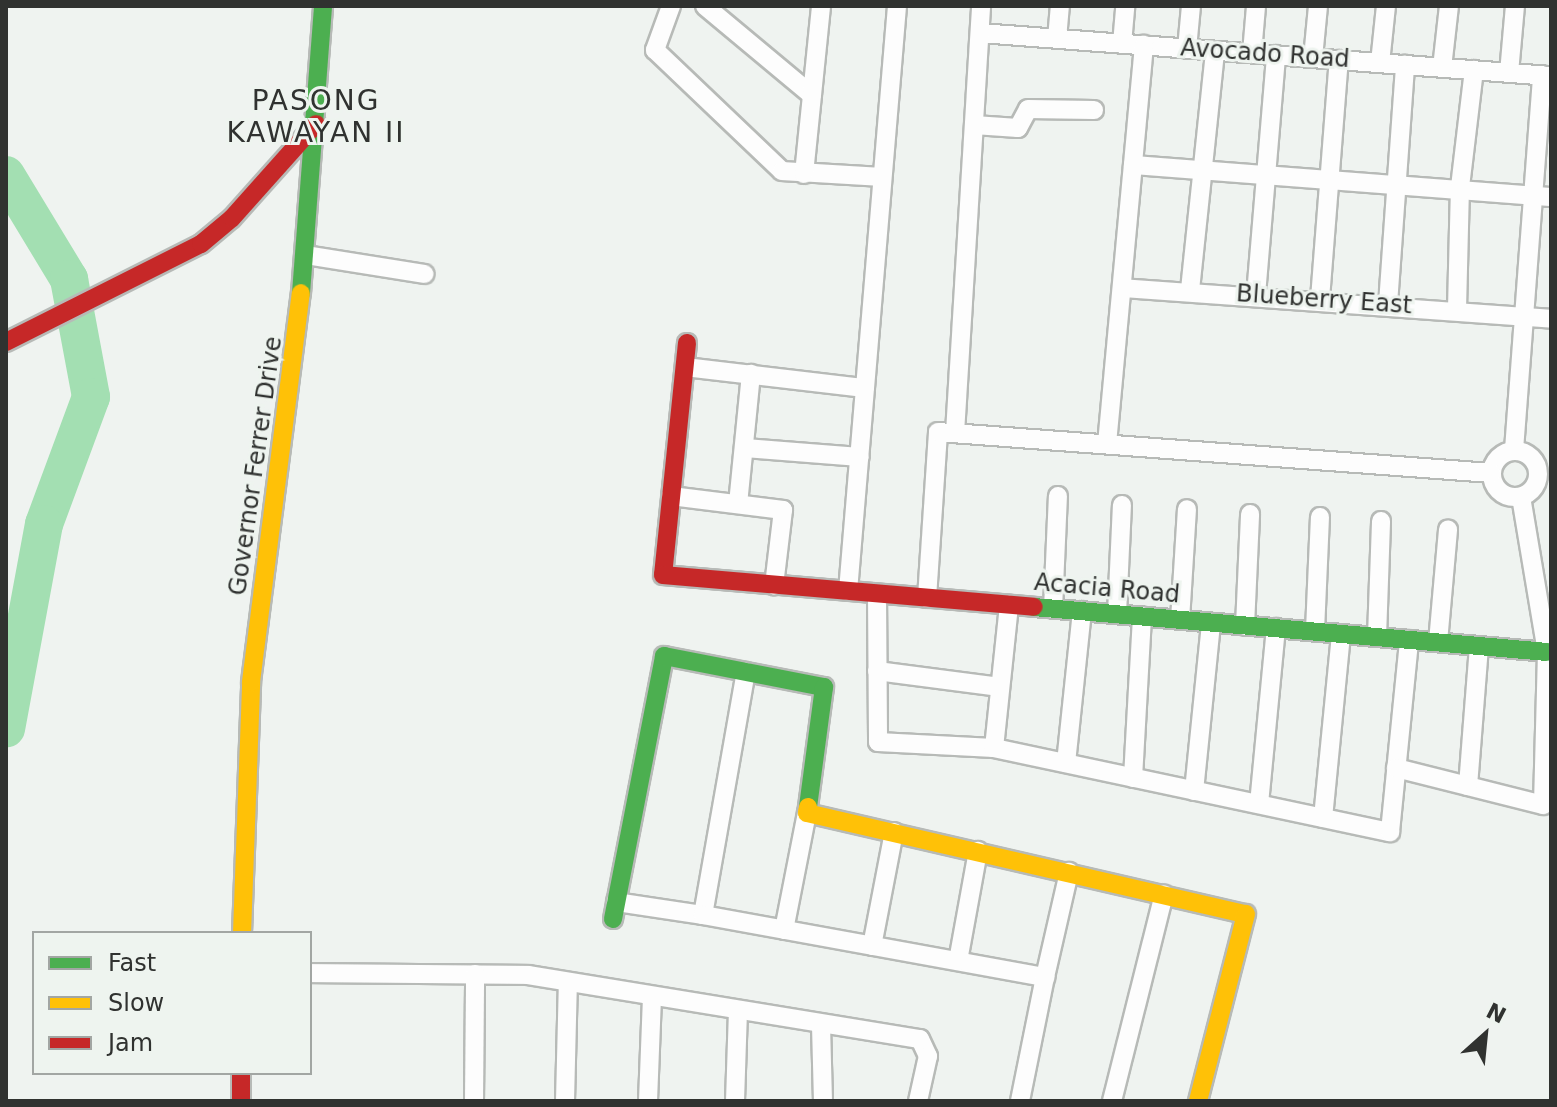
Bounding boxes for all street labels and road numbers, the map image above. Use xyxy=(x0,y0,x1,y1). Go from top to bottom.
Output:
street label: Avocado Road xyxy=(1179,34,1351,74)
street label: Blueberry East xyxy=(1235,279,1413,321)
street label: Governor Ferrer Drive xyxy=(224,335,288,597)
street label: Acacia Road xyxy=(1033,568,1181,610)

